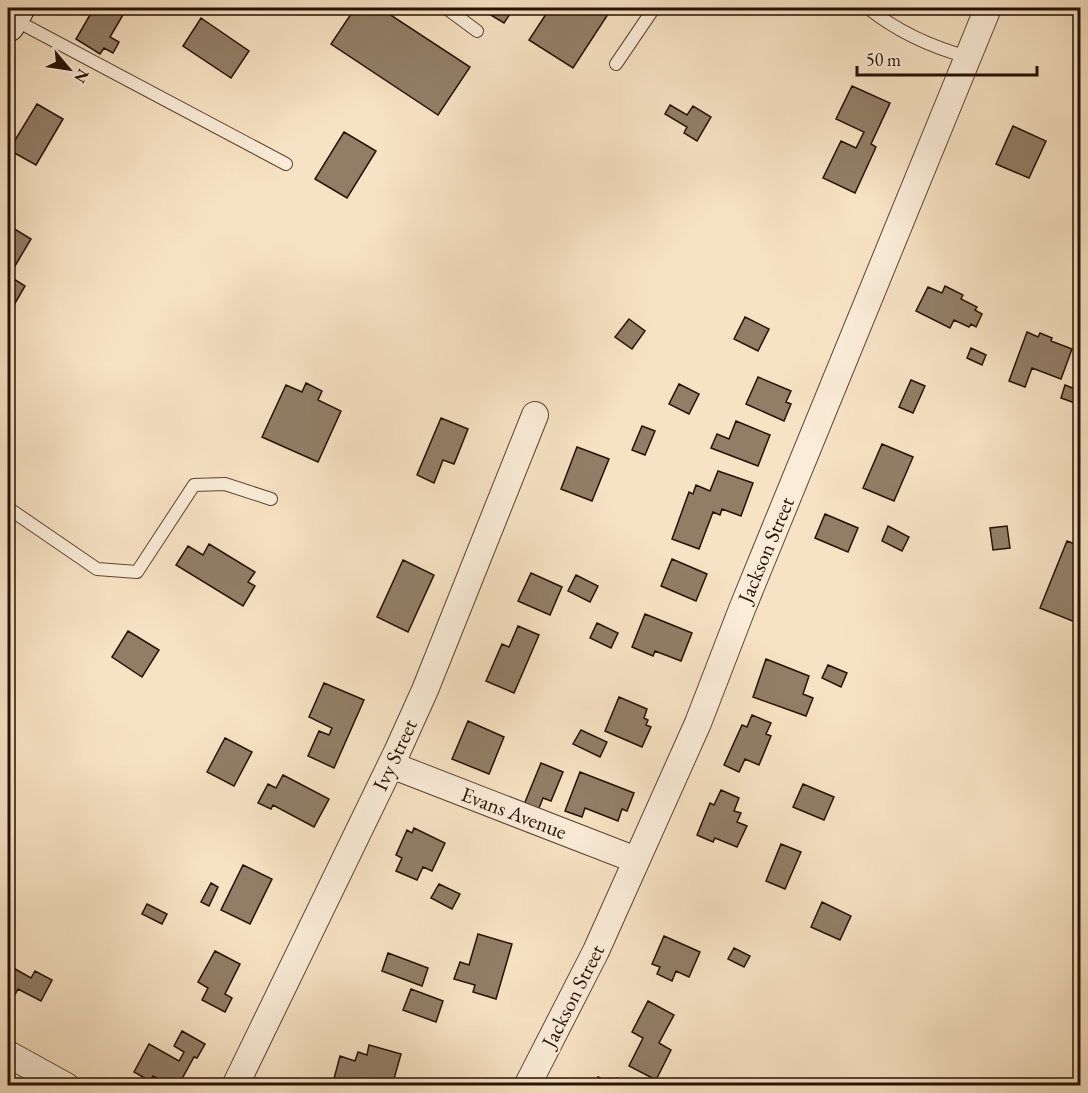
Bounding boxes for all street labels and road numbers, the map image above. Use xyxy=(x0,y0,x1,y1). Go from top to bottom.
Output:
street label: Jackson Street xyxy=(730,492,800,609)
street label: Ivy Street xyxy=(366,714,423,795)
street label: Evans Avenue xyxy=(458,780,571,845)
street label: Jackson Street xyxy=(534,939,610,1054)

